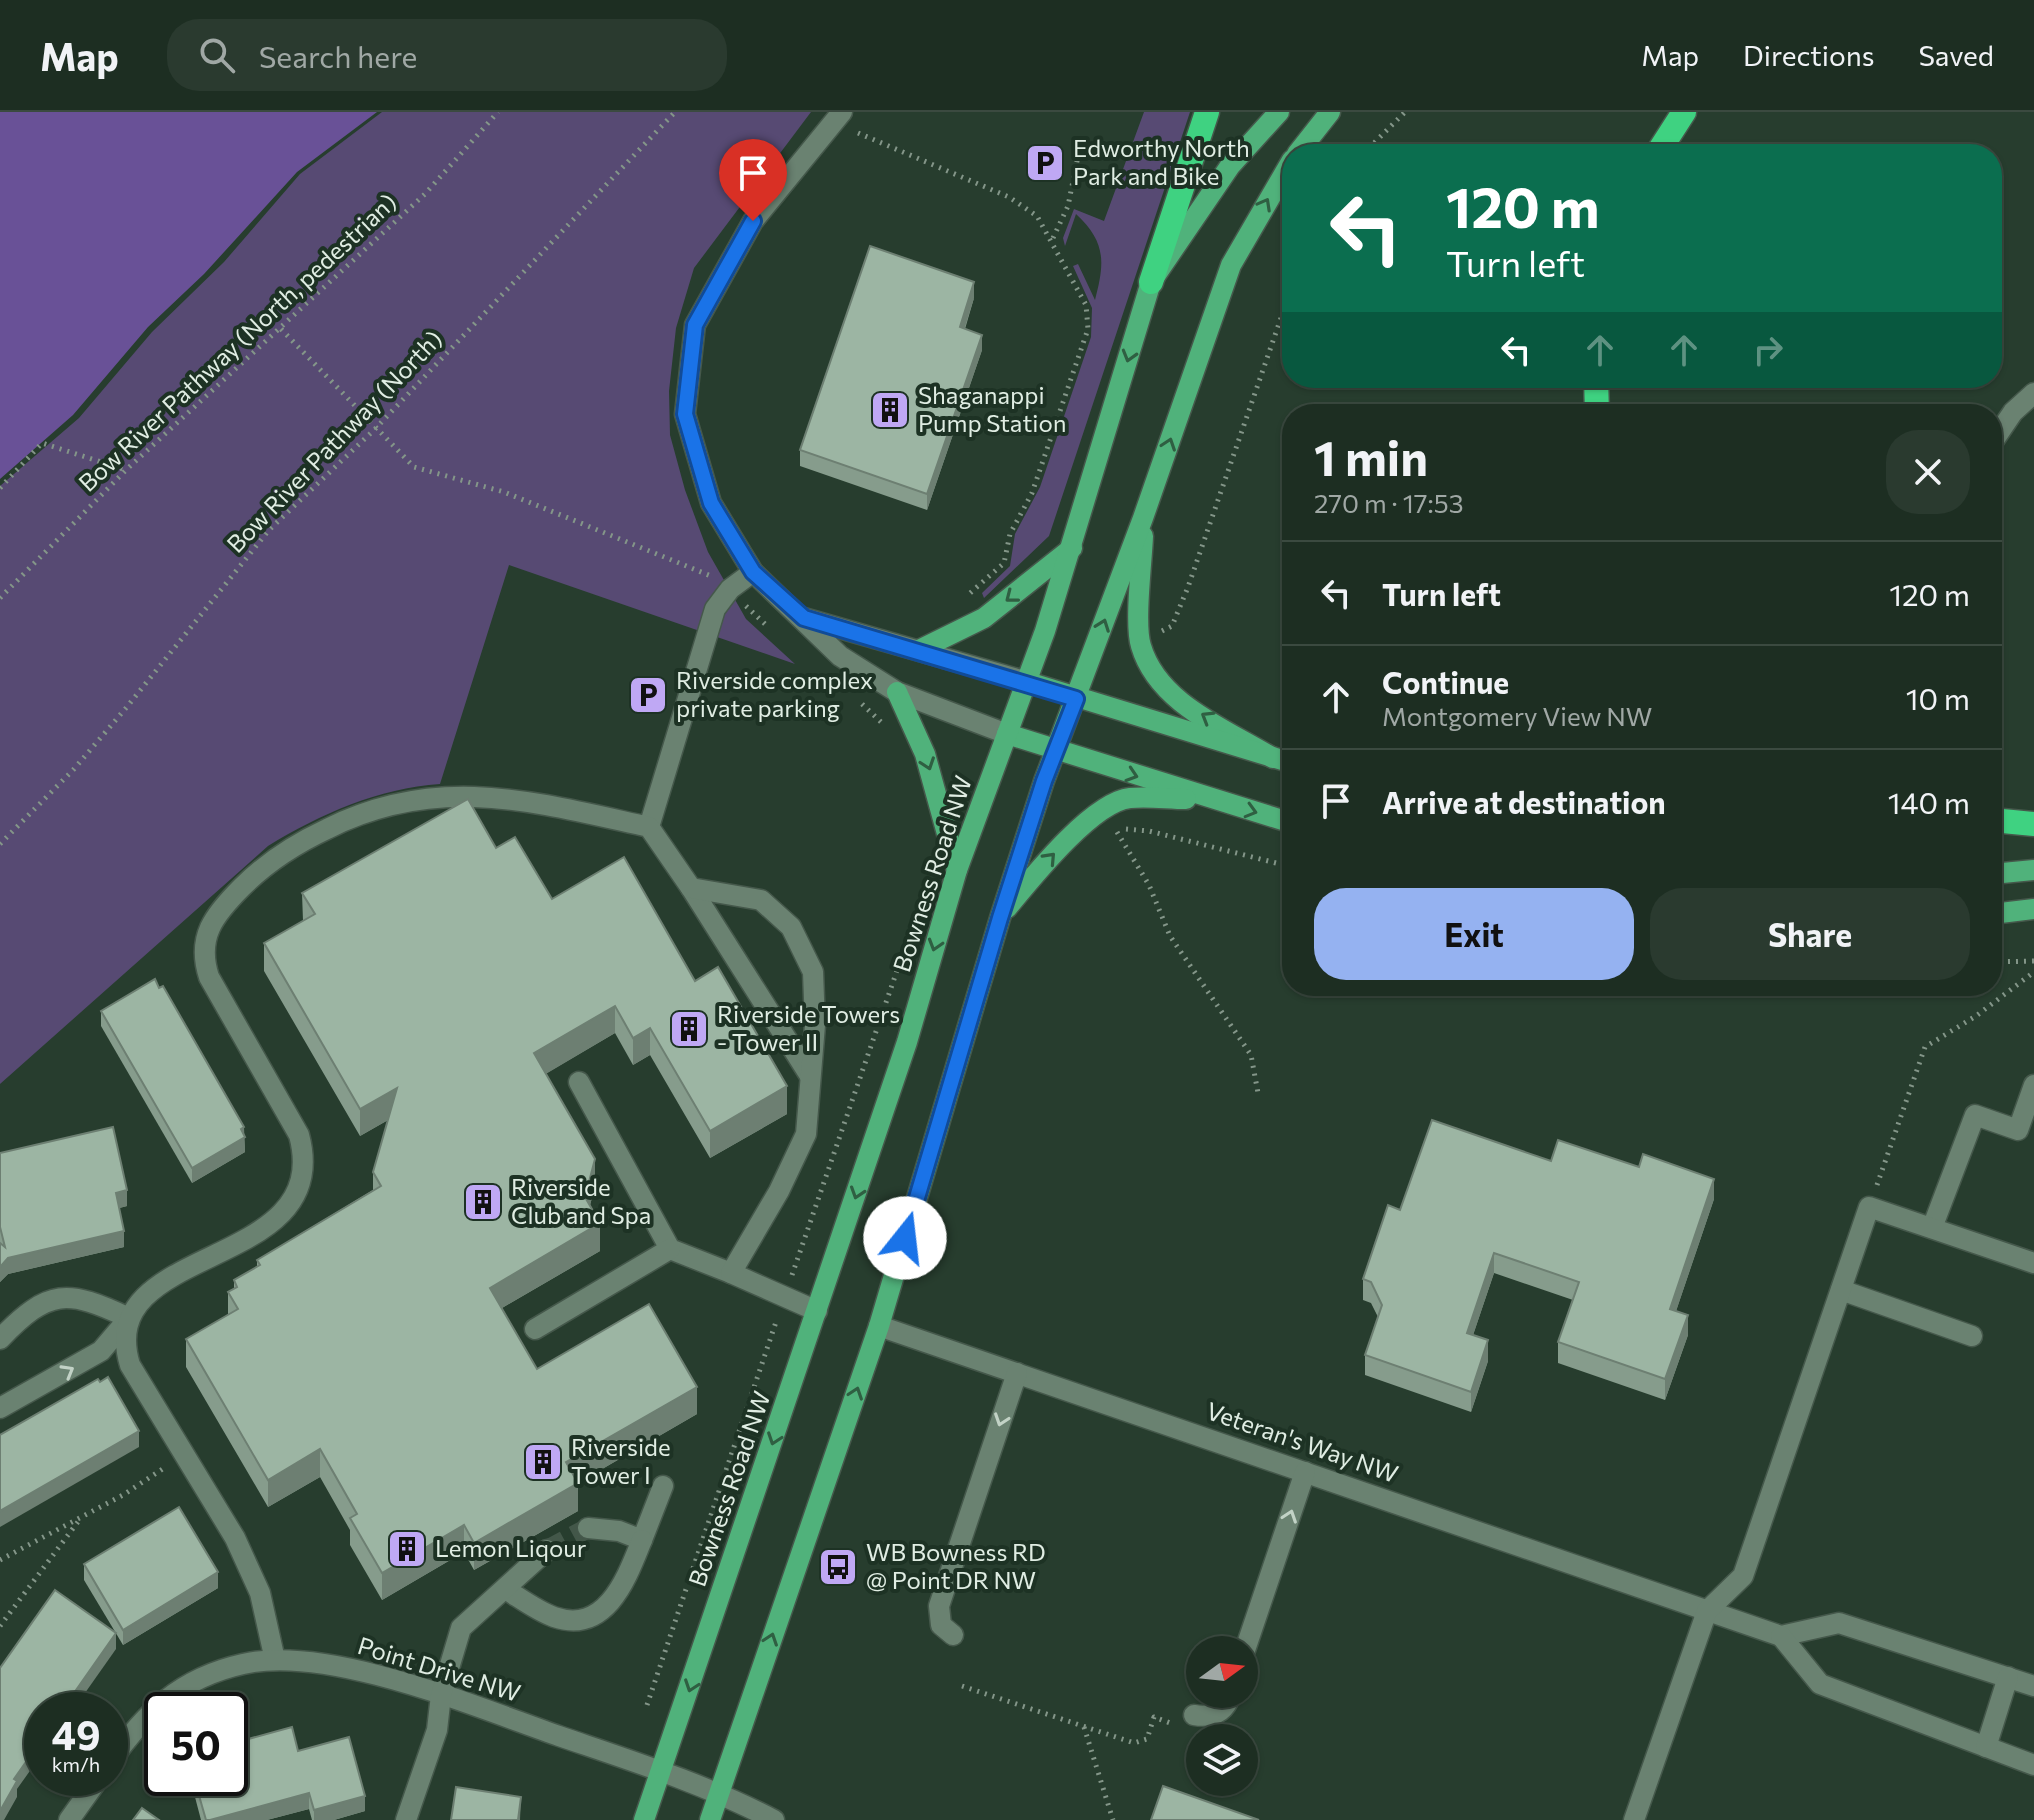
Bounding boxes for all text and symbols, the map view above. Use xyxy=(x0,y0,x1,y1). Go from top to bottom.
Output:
search box xyxy=(167,19,727,91)
text: Map xyxy=(40,32,119,79)
icon: search xyxy=(195,33,239,77)
text: Search here xyxy=(259,37,417,74)
text: Map xyxy=(1641,38,1699,72)
text: Directions xyxy=(1743,38,1874,72)
text: Saved xyxy=(1918,38,1994,72)
place label: Edworthy North Park and Bike xyxy=(1073,133,1250,190)
pin xyxy=(719,139,787,221)
parking icon: Edworthy North Park and Bike xyxy=(1024,142,1066,184)
icon: arrive xyxy=(731,151,775,195)
text: 120 m xyxy=(1446,171,1600,240)
icon: left xyxy=(1314,176,1418,280)
street label: Bow River Pathway (North, pedestrian) xyxy=(72,187,402,497)
one-way arrow xyxy=(1255,198,1271,212)
text: Turn left xyxy=(1446,240,1585,284)
street label: Bow River Pathway (North) xyxy=(220,324,448,558)
icon: left xyxy=(1494,328,1538,372)
icon: ahead xyxy=(1578,328,1622,372)
icon: ahead xyxy=(1662,328,1706,372)
icon: right xyxy=(1746,328,1790,372)
one-way arrow xyxy=(1122,349,1138,363)
place label: Shaganappi Pump Station xyxy=(918,380,1067,437)
building icon: Shaganappi Pump Station xyxy=(869,389,911,431)
text: 1 min xyxy=(1314,427,1428,486)
button: close xyxy=(1886,430,1970,514)
one-way arrow xyxy=(1159,438,1175,452)
text: 270 m · 17:53 xyxy=(1314,487,1463,518)
icon: left xyxy=(1314,571,1358,615)
text: Turn left xyxy=(1382,575,1501,612)
text: 120 m xyxy=(1889,575,1970,612)
one-way arrow xyxy=(1005,587,1020,601)
one-way arrow xyxy=(1093,619,1110,633)
text: Continue xyxy=(1382,663,1509,700)
place label: Riverside complex private parking xyxy=(676,665,873,722)
parking icon: Riverside complex private parking xyxy=(627,674,669,716)
icon: ahead xyxy=(1314,675,1358,719)
text: 10 m xyxy=(1906,679,1970,716)
text: Montgomery View NW xyxy=(1382,700,1652,731)
one-way arrow xyxy=(1201,712,1215,727)
one-way arrow xyxy=(919,756,935,770)
one-way arrow xyxy=(1124,766,1138,782)
street label: Bowness Road NW xyxy=(886,772,977,975)
icon: arrive xyxy=(1314,779,1358,823)
text: Arrive at destination xyxy=(1382,783,1666,820)
text: 140 m xyxy=(1888,783,1970,820)
one-way arrow xyxy=(1244,802,1258,818)
one-way arrow xyxy=(1040,853,1055,867)
button: Exit xyxy=(1314,888,1634,980)
button: Share xyxy=(1650,888,1970,980)
one-way arrow xyxy=(928,938,944,951)
place label: Riverside Towers - Tower II xyxy=(717,999,900,1056)
building icon: Riverside Towers - Tower II xyxy=(668,1008,710,1050)
place label: Riverside Club and Spa xyxy=(511,1172,651,1229)
building icon: Riverside Club and Spa xyxy=(462,1181,504,1223)
one-way arrow xyxy=(850,1185,866,1199)
position arrow xyxy=(863,1196,947,1280)
one-way arrow xyxy=(59,1365,74,1380)
street label: Bowness Road NW xyxy=(682,1387,776,1590)
one-way arrow xyxy=(846,1387,863,1401)
street label: Veteran's Way NW xyxy=(1203,1395,1402,1488)
one-way arrow xyxy=(994,1412,1010,1426)
place label: Riverside Tower I xyxy=(571,1432,671,1489)
one-way arrow xyxy=(768,1432,784,1446)
building icon: Riverside Tower I xyxy=(522,1441,564,1483)
one-way arrow xyxy=(1281,1510,1297,1524)
building icon: Lemon Liqour xyxy=(386,1528,428,1570)
place label: Lemon Liqour xyxy=(435,1533,587,1562)
place label: WB Bowness RD @ Point DR NW xyxy=(866,1537,1046,1594)
bus stop icon: WB Bowness RD @ Point DR NW xyxy=(817,1546,859,1588)
street label: Point Drive NW xyxy=(355,1630,524,1707)
one-way arrow xyxy=(762,1633,778,1647)
north arrow xyxy=(1186,1636,1258,1708)
map controls xyxy=(1186,1636,1258,1796)
one-way arrow xyxy=(684,1678,700,1692)
speed limit sign: 50 xyxy=(144,1692,248,1796)
text: 49 xyxy=(51,1709,101,1758)
button: layers xyxy=(1186,1724,1258,1796)
text: km/h xyxy=(52,1752,100,1776)

